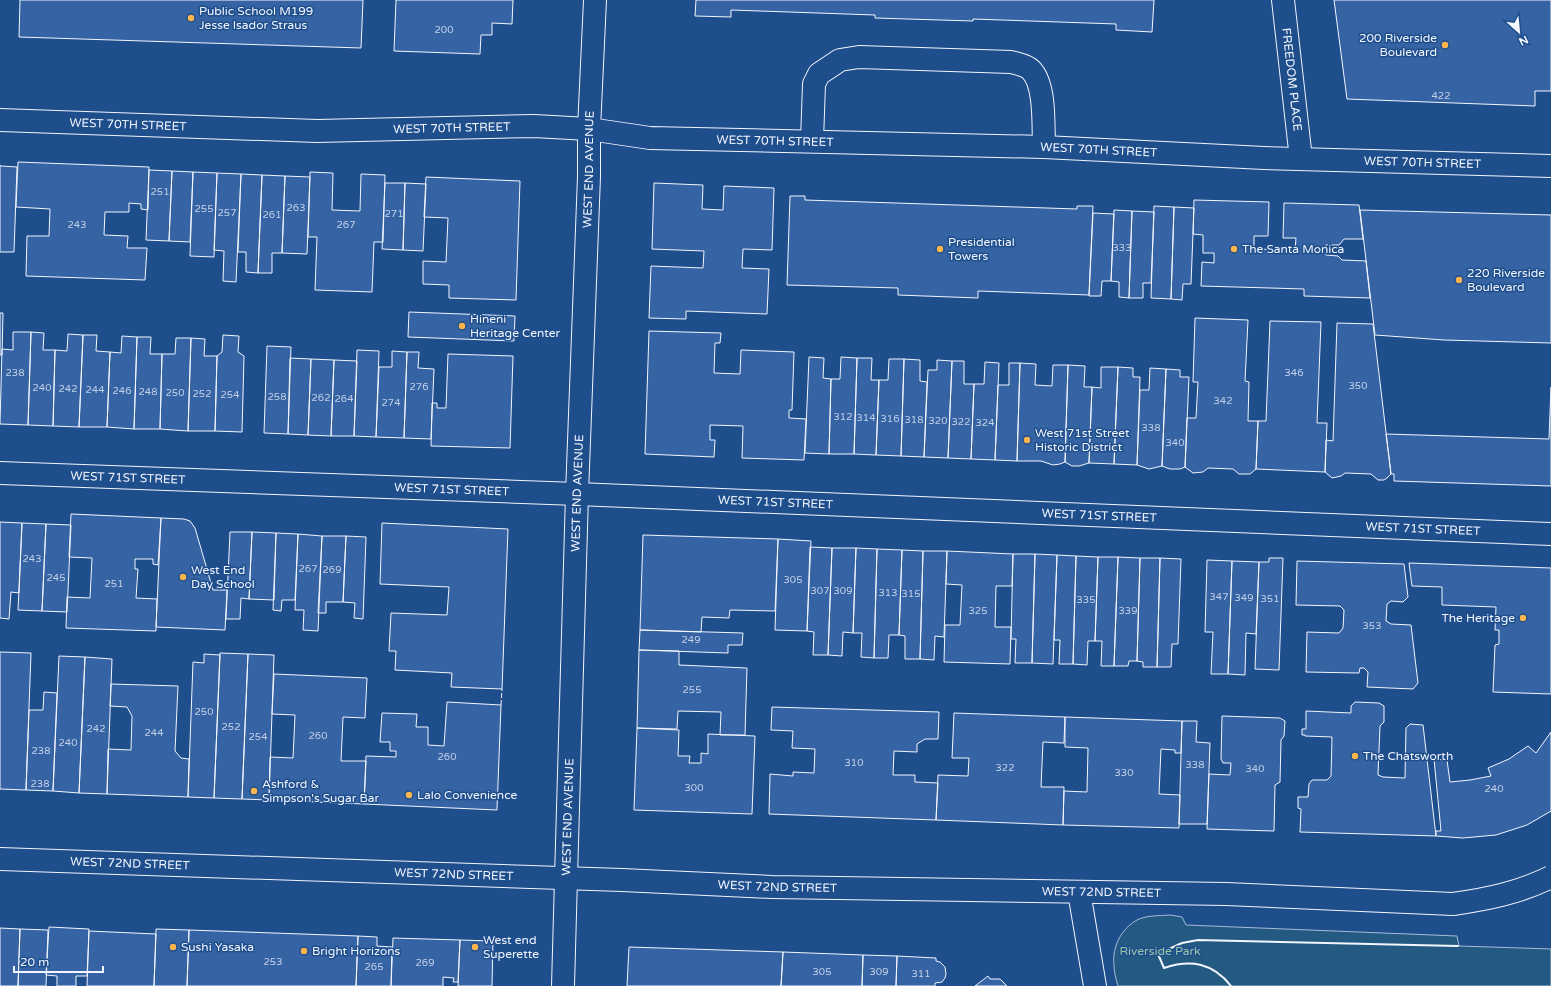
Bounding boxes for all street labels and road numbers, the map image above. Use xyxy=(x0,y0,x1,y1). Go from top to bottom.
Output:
street label: FREEDOM PLACE xyxy=(1279,27,1305,132)
street label: WEST END AVENUE xyxy=(580,110,597,228)
street label: WEST 70TH STREET xyxy=(69,115,187,133)
street label: WEST 70TH STREET xyxy=(393,120,511,136)
street label: WEST 70TH STREET xyxy=(716,133,834,149)
street label: WEST 70TH STREET xyxy=(1040,140,1158,160)
street label: WEST 70TH STREET xyxy=(1364,154,1482,171)
street label: WEST END AVENUE xyxy=(568,434,586,552)
street label: WEST 71ST STREET xyxy=(70,469,186,487)
street label: WEST 71ST STREET xyxy=(394,480,510,499)
street label: WEST 71ST STREET xyxy=(718,493,834,512)
street label: WEST 71ST STREET xyxy=(1041,506,1158,525)
street label: WEST 71ST STREET xyxy=(1365,519,1481,538)
street label: WEST END AVENUE xyxy=(559,758,576,876)
street label: WEST 72ND STREET xyxy=(70,854,191,872)
street label: WEST 72ND STREET xyxy=(394,865,514,883)
street label: WEST 72ND STREET xyxy=(717,877,838,895)
street label: WEST 72ND STREET xyxy=(1042,884,1162,900)

